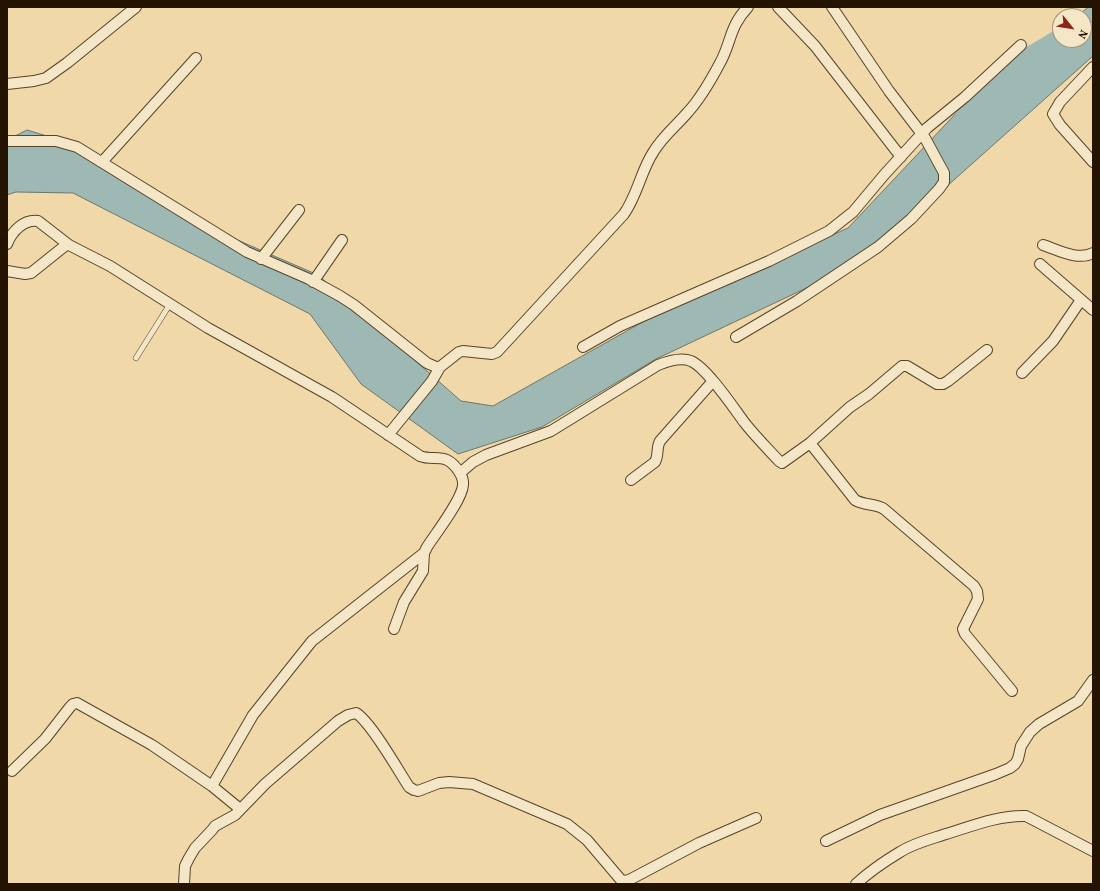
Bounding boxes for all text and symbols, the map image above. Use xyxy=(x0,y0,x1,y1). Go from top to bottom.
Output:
north arrow xyxy=(1052,8,1092,48)
text: N xyxy=(1073,27,1090,41)

